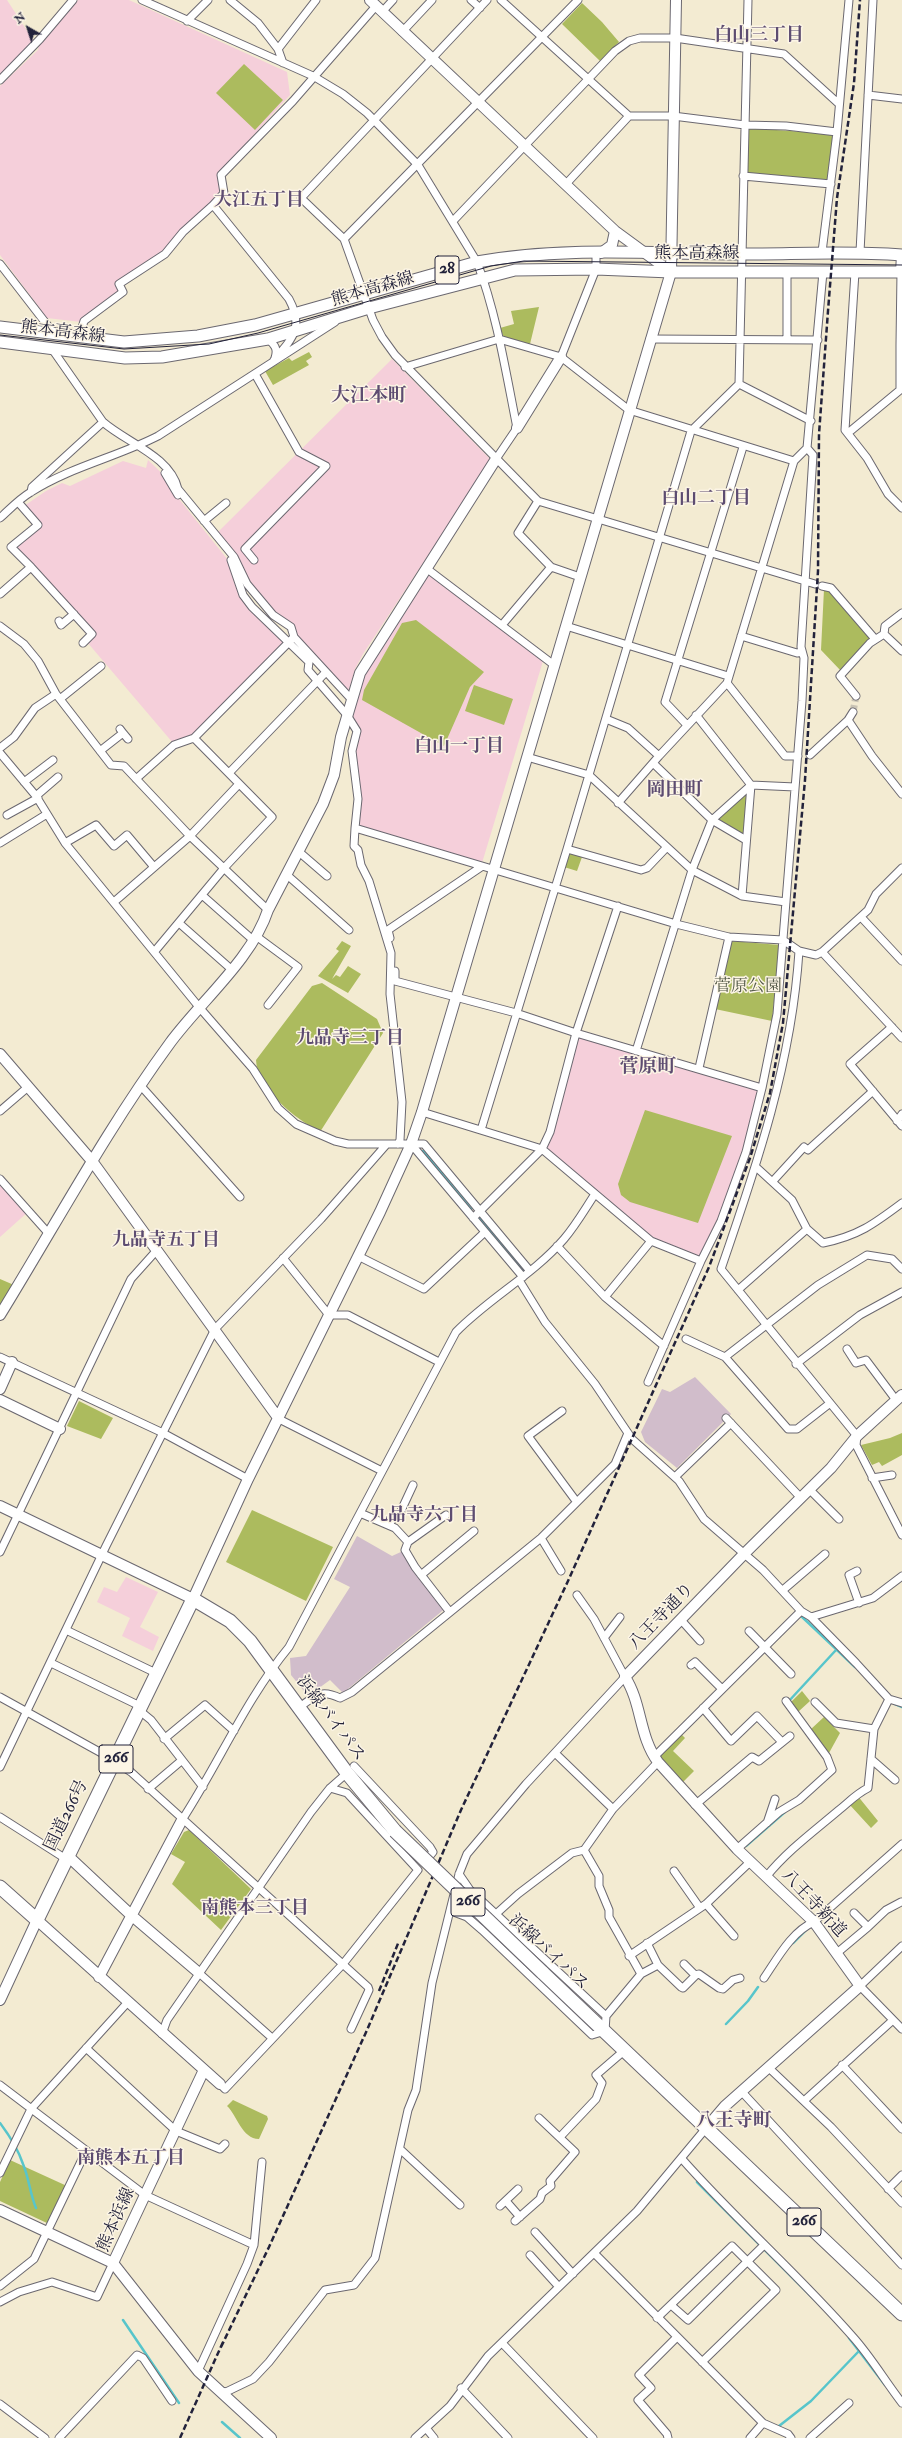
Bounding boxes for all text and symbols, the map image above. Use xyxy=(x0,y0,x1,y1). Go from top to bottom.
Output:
north arrow xyxy=(8,8,48,48)
text: N xyxy=(12,10,28,26)
district label: 白山三丁目 xyxy=(714,25,804,47)
district label: 大江五丁目 xyxy=(214,190,304,212)
street label: 熊本高森線 xyxy=(655,244,739,264)
road number: 28 xyxy=(435,256,459,284)
street label: 熊本高森線 xyxy=(329,268,417,312)
street label: 熊本高森線 xyxy=(20,318,106,348)
district label: 大江本町 xyxy=(331,386,407,408)
district label: 白山二丁目 xyxy=(661,488,751,510)
district label: 白山一丁目 xyxy=(414,736,504,758)
district label: 岡田町 xyxy=(647,780,703,802)
park label: 菅原公園 xyxy=(714,977,782,997)
district label: 九品寺三丁目 xyxy=(296,1028,404,1050)
district label: 菅原町 xyxy=(620,1057,676,1079)
district label: 九品寺五丁目 xyxy=(112,1230,220,1252)
district label: 九品寺六丁目 xyxy=(370,1505,478,1527)
street label: 八王寺通り xyxy=(625,1579,699,1655)
street label: 浜線バイパス xyxy=(291,1672,369,1766)
road number: 266 xyxy=(99,1745,133,1773)
street label: 国道266号 xyxy=(41,1777,93,1855)
street label: 八王寺新道 xyxy=(777,1866,849,1942)
road number: 266 xyxy=(451,1888,485,1916)
district label: 南熊本三丁目 xyxy=(201,1898,309,1920)
street label: 浜線バイパス xyxy=(504,1911,592,1995)
district label: 八王寺町 xyxy=(696,2111,772,2133)
district label: 南熊本五丁目 xyxy=(77,2148,185,2170)
street label: 熊本浜線 xyxy=(94,2185,140,2255)
road number: 266 xyxy=(787,2208,821,2236)

